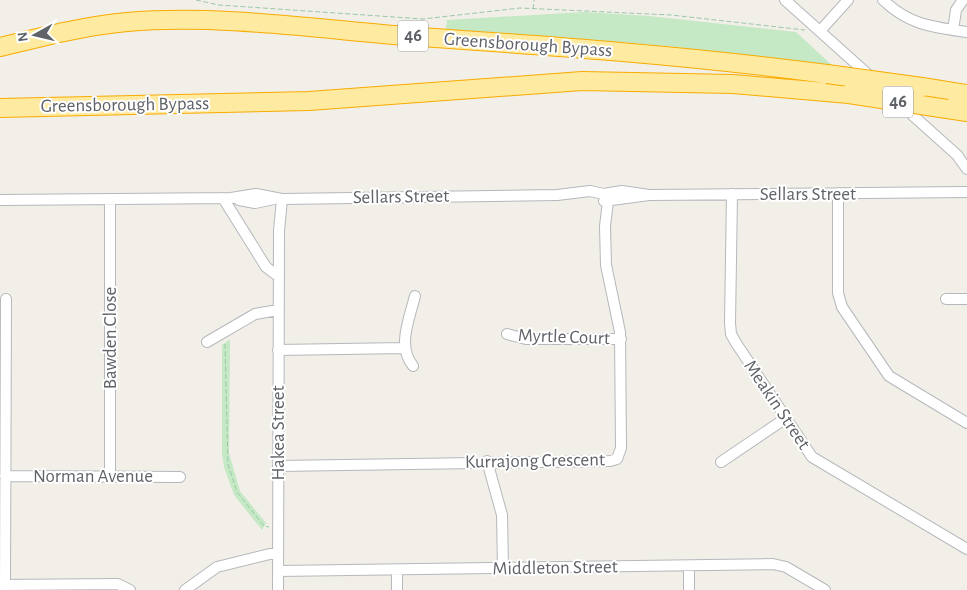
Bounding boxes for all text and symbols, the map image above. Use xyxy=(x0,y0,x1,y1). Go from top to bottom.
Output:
north arrow xyxy=(10,10,60,60)
road number: 46 xyxy=(398,20,428,52)
street label: Greensborough Bypass xyxy=(443,30,613,60)
text: N xyxy=(16,31,31,42)
road number: 46 xyxy=(883,86,913,118)
street label: Greensborough Bypass xyxy=(41,94,209,116)
street label: Sellars Street xyxy=(760,185,856,204)
street label: Sellars Street xyxy=(353,187,449,207)
street label: Bawden Close xyxy=(101,287,120,389)
street label: Myrtle Court xyxy=(518,326,610,348)
street label: Meakin Street xyxy=(740,357,814,453)
street label: Hakea Street xyxy=(269,385,288,481)
street label: Kurrajong Crescent xyxy=(465,450,605,472)
street label: Norman Avenue xyxy=(33,467,153,486)
street label: Middleton Street xyxy=(492,557,618,579)

